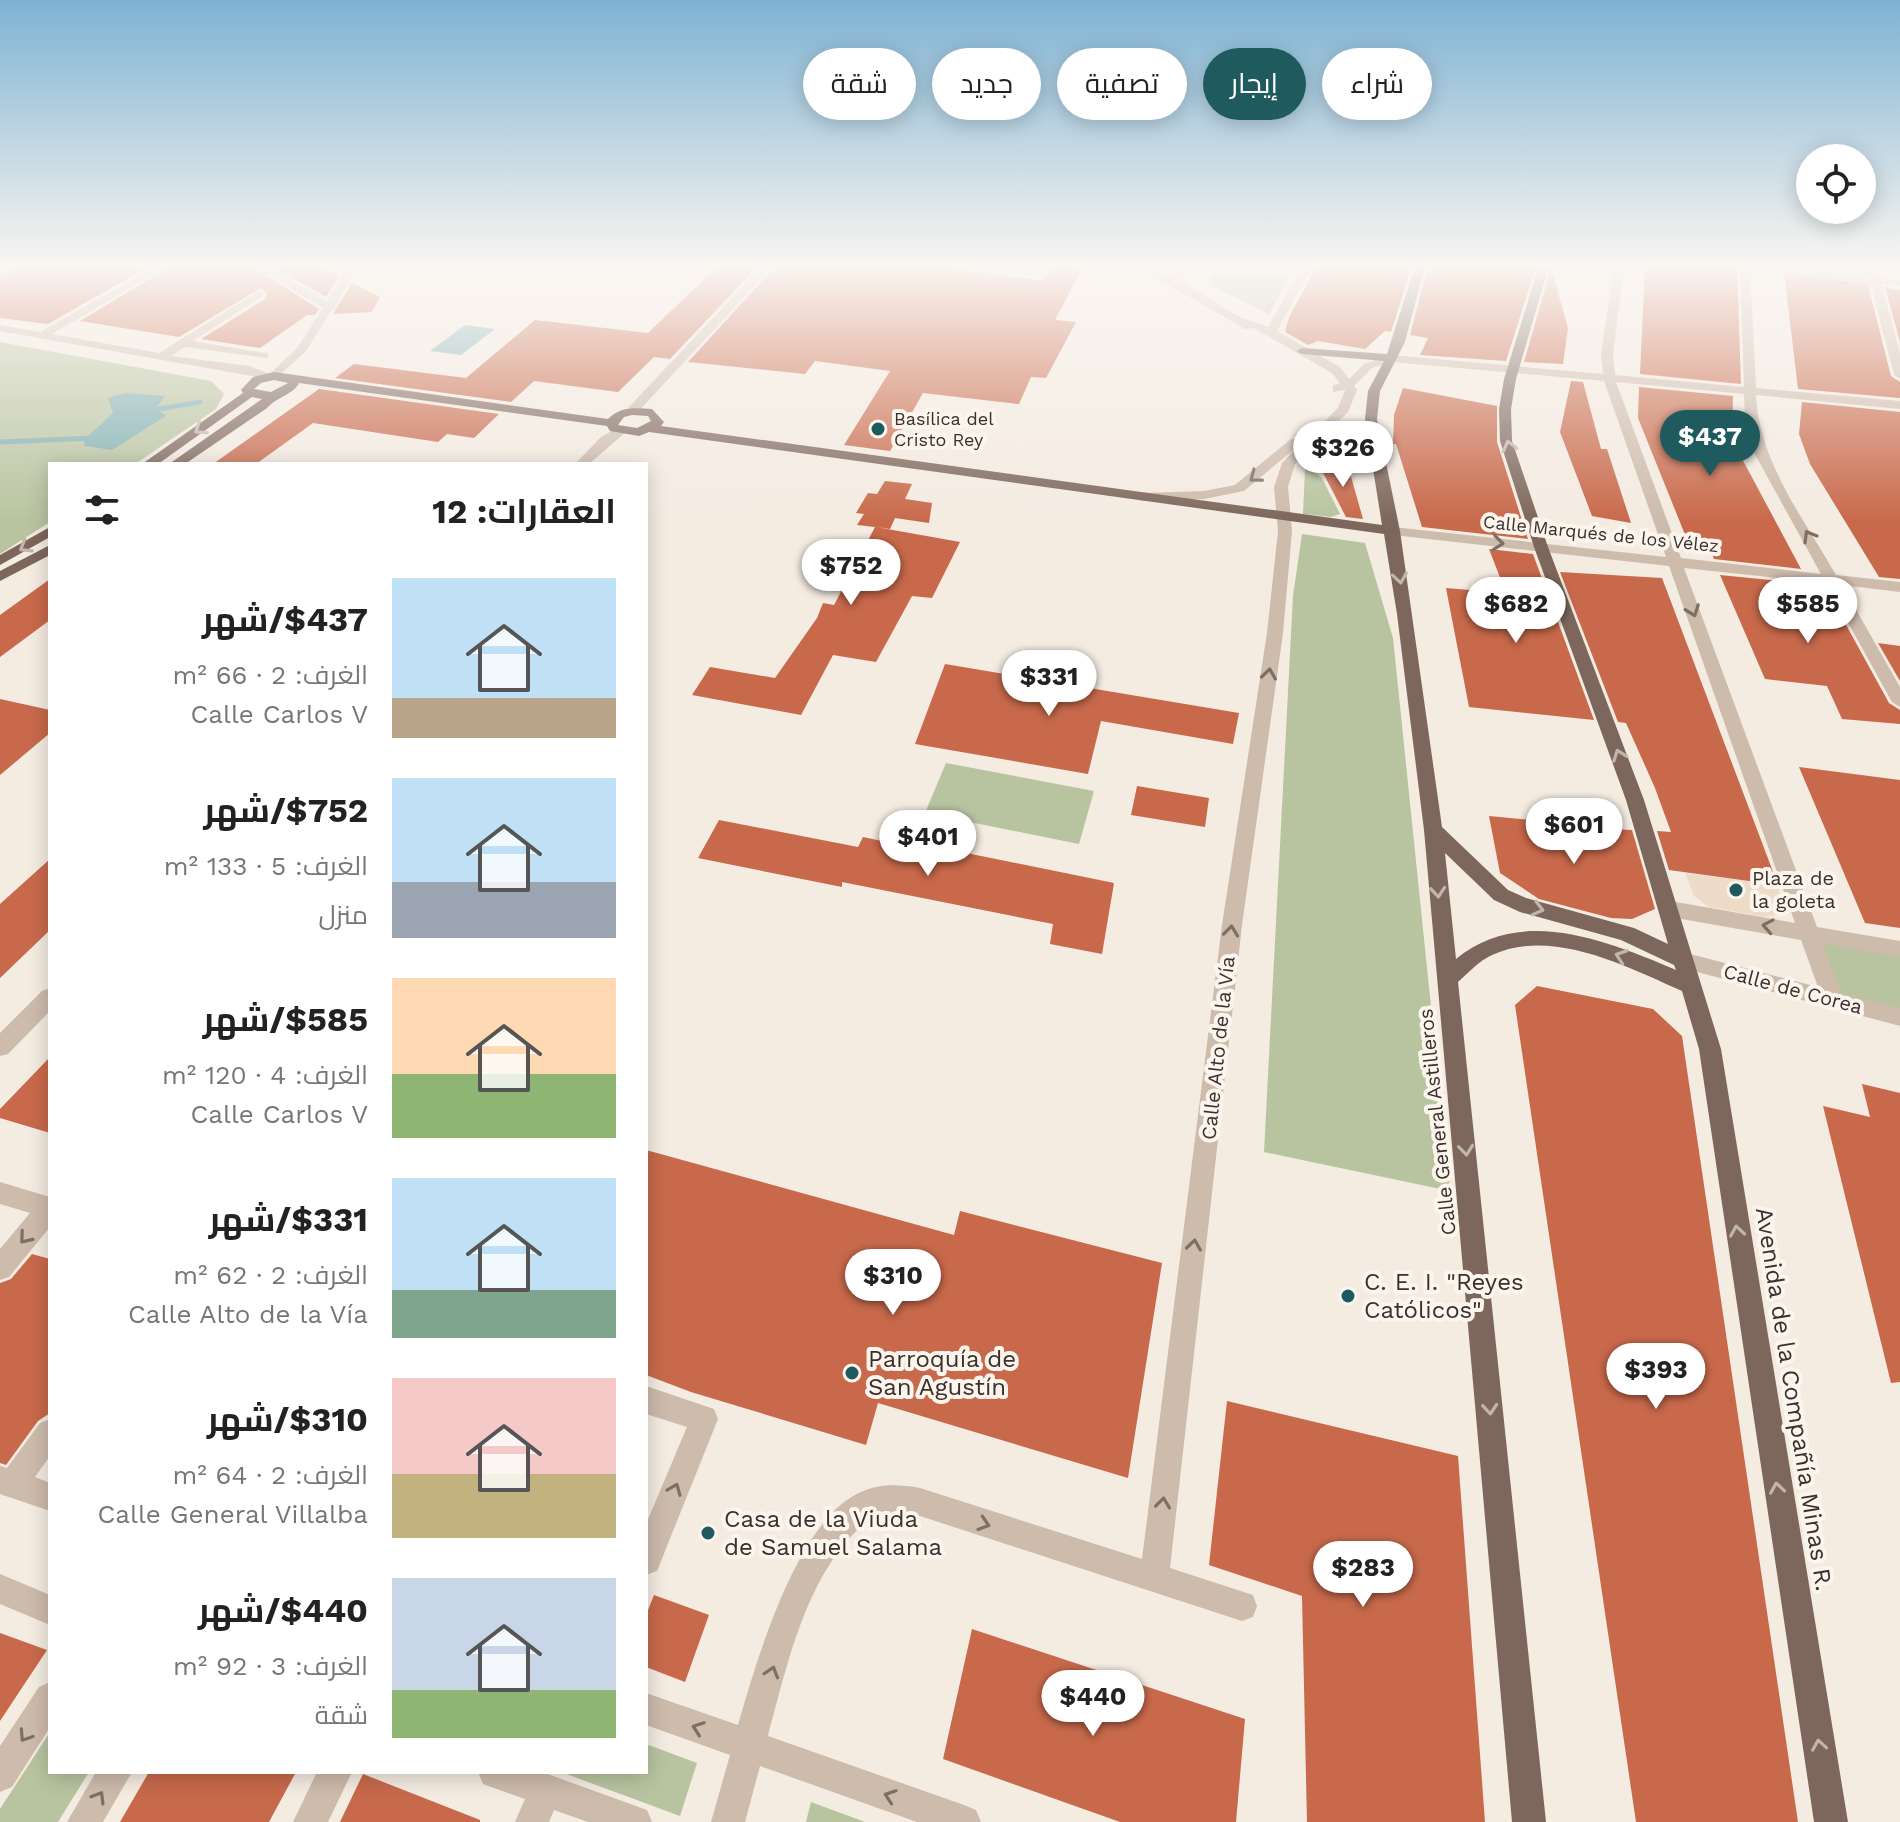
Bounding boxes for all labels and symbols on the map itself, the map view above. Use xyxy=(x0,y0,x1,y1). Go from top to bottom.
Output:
place label: Basílica del Cristo Rey xyxy=(894,408,994,450)
pin: $437 xyxy=(1663,410,1757,478)
one-way arrow xyxy=(195,420,209,435)
marker: Basílica del Cristo Rey xyxy=(869,420,887,438)
pin: $326 xyxy=(1296,421,1390,489)
one-way arrow xyxy=(1501,440,1518,454)
one-way arrow xyxy=(1249,467,1263,481)
street label: Calle Marqués de los Vélez xyxy=(1482,511,1720,556)
one-way arrow xyxy=(1803,530,1819,545)
one-way arrow xyxy=(1492,534,1505,551)
one-way arrow xyxy=(19,537,34,552)
pin: $752 xyxy=(804,539,898,607)
one-way arrow xyxy=(1391,571,1408,585)
pin: $682 xyxy=(1469,577,1563,645)
pin: $585 xyxy=(1761,577,1855,645)
one-way arrow xyxy=(1683,603,1699,617)
pin: $331 xyxy=(1002,650,1096,718)
one-way arrow xyxy=(1260,667,1277,681)
one-way arrow xyxy=(1612,749,1628,763)
pin: $601 xyxy=(1527,798,1621,866)
pin: $401 xyxy=(881,810,975,878)
place label: Plaza de la goleta xyxy=(1752,866,1836,913)
marker: Plaza de la goleta xyxy=(1727,881,1745,899)
one-way arrow xyxy=(1429,886,1446,899)
one-way arrow xyxy=(1530,899,1544,916)
one-way arrow xyxy=(1761,919,1775,936)
one-way arrow xyxy=(1222,924,1239,938)
one-way arrow xyxy=(1615,949,1629,965)
street label: Calle Alto de la Vía xyxy=(1196,955,1240,1141)
street label: Calle de Corea xyxy=(1721,959,1865,1019)
street label: Calle General Astilleros xyxy=(1413,1008,1461,1236)
one-way arrow xyxy=(1458,1144,1475,1157)
street label: Avenida de la Compañía Minas R. xyxy=(1750,1205,1838,1593)
one-way arrow xyxy=(1729,1225,1746,1238)
one-way arrow xyxy=(20,1229,35,1243)
one-way arrow xyxy=(1185,1238,1202,1252)
pin: $310 xyxy=(846,1249,940,1317)
place label: C. E. I. "Reyes Católicos" xyxy=(1364,1268,1524,1324)
marker: C. E. I. "Reyes Católicos" xyxy=(1339,1287,1357,1305)
pin: $393 xyxy=(1609,1343,1703,1411)
place label: Parroquía de San Agustín xyxy=(868,1345,1016,1401)
marker: Parroquía de San Agustín xyxy=(843,1364,861,1382)
one-way arrow xyxy=(1482,1403,1499,1416)
one-way arrow xyxy=(1770,1482,1787,1495)
one-way arrow xyxy=(665,1483,682,1497)
one-way arrow xyxy=(1155,1496,1172,1509)
place label: Casa de la Viuda de Samuel Salama xyxy=(724,1505,942,1561)
one-way arrow xyxy=(976,1514,990,1530)
marker: Casa de la Viuda de Samuel Salama xyxy=(699,1524,717,1542)
pin: $283 xyxy=(1316,1541,1410,1609)
one-way arrow xyxy=(763,1666,779,1680)
pin: $440 xyxy=(1046,1670,1140,1738)
one-way arrow xyxy=(692,1721,706,1738)
one-way arrow xyxy=(20,1727,35,1742)
one-way arrow xyxy=(1811,1738,1828,1752)
one-way arrow xyxy=(884,1789,898,1806)
one-way arrow xyxy=(90,1791,105,1806)

